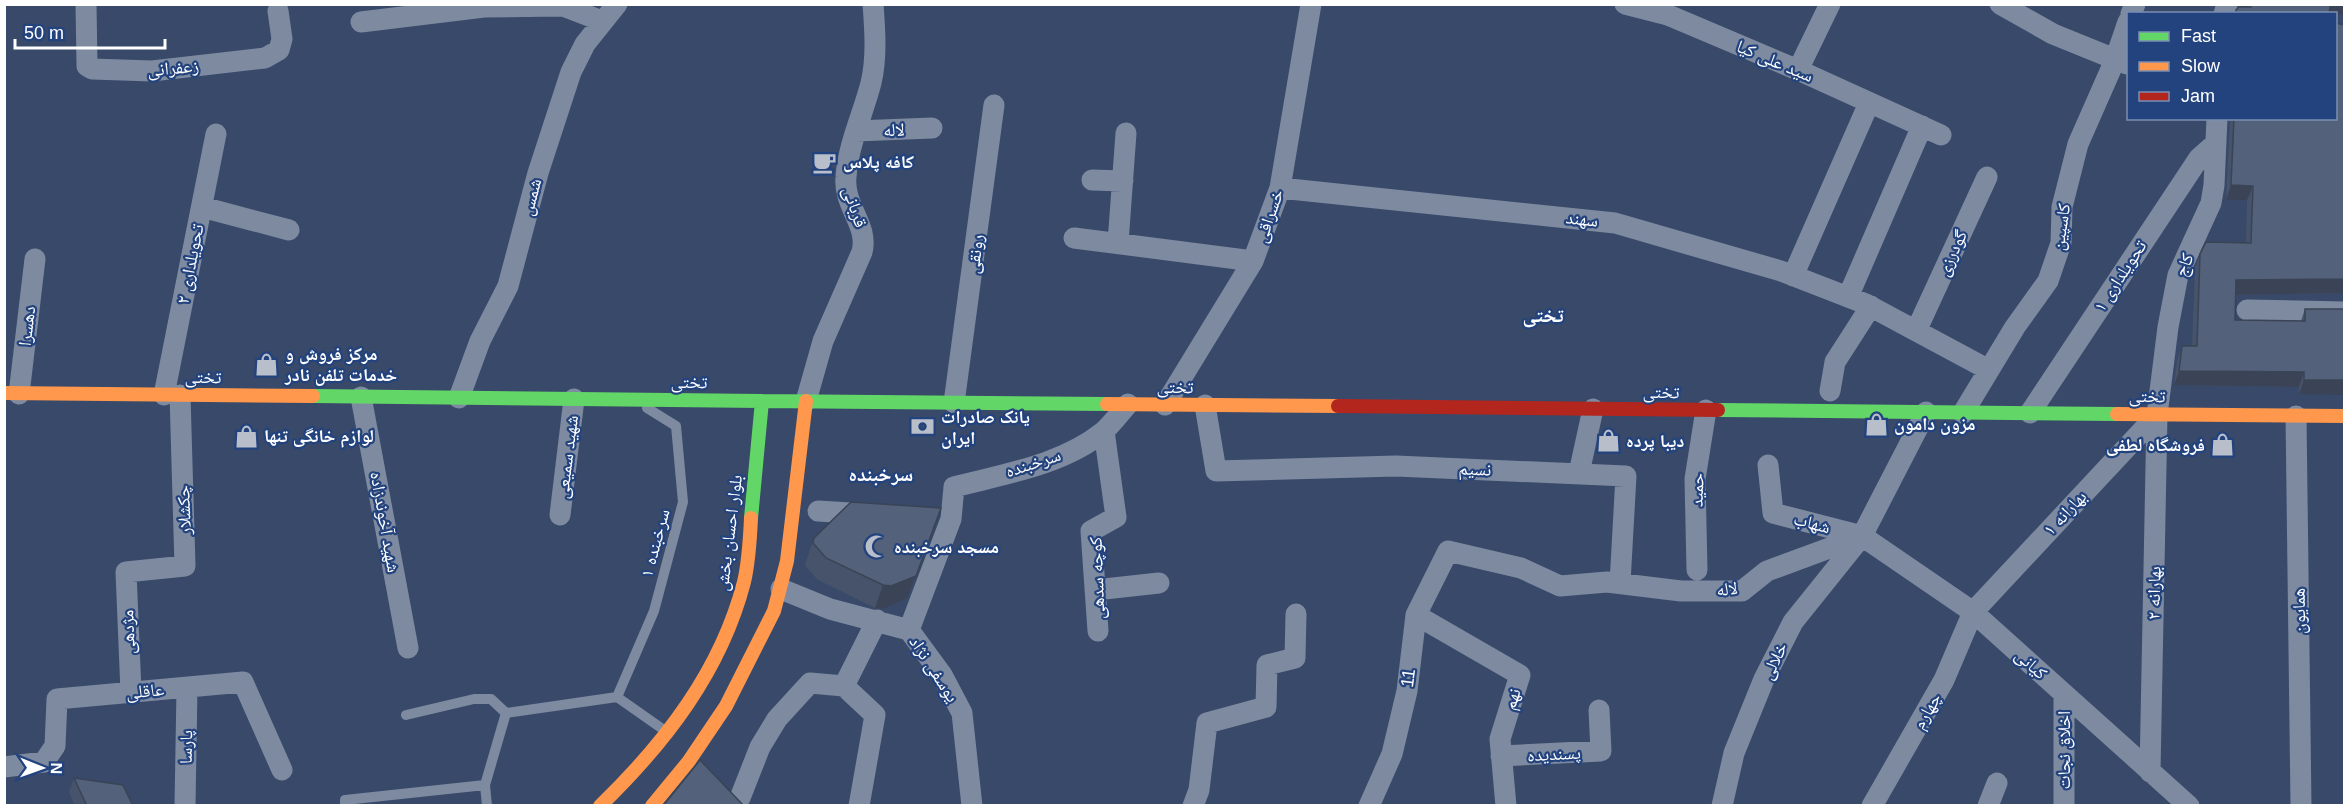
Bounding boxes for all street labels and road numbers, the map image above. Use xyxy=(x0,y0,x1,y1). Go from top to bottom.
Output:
street label: سید علی کیا xyxy=(1733,36,1816,87)
street label: زعفرانی xyxy=(146,56,200,81)
street label: لاله xyxy=(883,120,905,140)
street label: شمس xyxy=(516,176,546,218)
street label: قربانی xyxy=(838,184,871,230)
street label: خسراقی xyxy=(1251,187,1288,246)
street label: کاسپین xyxy=(2048,202,2075,252)
street label: سهند xyxy=(1565,207,1599,231)
street label: تحویلداری ۲ xyxy=(172,222,209,306)
street label: گودرزی xyxy=(1933,226,1972,280)
street label: رونقی xyxy=(963,233,988,275)
street label: تحویلداری ۱ xyxy=(2090,237,2151,316)
street label: کاج xyxy=(2170,250,2200,280)
street label: دهسرا xyxy=(15,305,39,347)
street label: تختی xyxy=(184,367,222,388)
street label: تختی xyxy=(670,372,708,393)
street label: تختی xyxy=(1156,377,1194,398)
street label: تختی xyxy=(1642,382,1680,403)
street label: تختی xyxy=(2128,386,2166,407)
street label: شهید سمیعی xyxy=(552,414,583,500)
street label: سرخبنده xyxy=(1003,445,1063,482)
street label: نسیم xyxy=(1458,458,1492,482)
street label: شهید آخوندزاده xyxy=(366,470,404,574)
street label: حمید xyxy=(1686,473,1708,507)
street label: بلوار احسان بخش xyxy=(712,474,747,592)
street label: چکشلار xyxy=(173,485,196,536)
street label: بهارانه ۱ xyxy=(2039,486,2091,540)
street label: سرخبنده ۱ xyxy=(636,507,674,580)
street label: شهاب xyxy=(1791,509,1833,538)
street label: کوچه سدهی xyxy=(1086,536,1109,620)
street label: بهارانه ۲ xyxy=(2144,566,2165,620)
street label: لاله xyxy=(1715,578,1739,600)
street label: همایون xyxy=(2289,588,2310,634)
street label: مژدهی xyxy=(117,609,140,655)
street label: یوسفی نژاد xyxy=(904,632,963,706)
street label: خلالی xyxy=(1757,639,1792,683)
street label: کیانی xyxy=(2010,645,2051,685)
street label: 11 xyxy=(1397,667,1419,689)
street label: عاقلی xyxy=(125,679,165,704)
street label: نهم xyxy=(1499,686,1527,713)
street label: چهارم xyxy=(1909,689,1947,734)
street label: اخلاق نجات xyxy=(2054,711,2075,789)
street label: پارسا xyxy=(176,730,197,764)
street label: پسندیده xyxy=(1527,743,1582,767)

